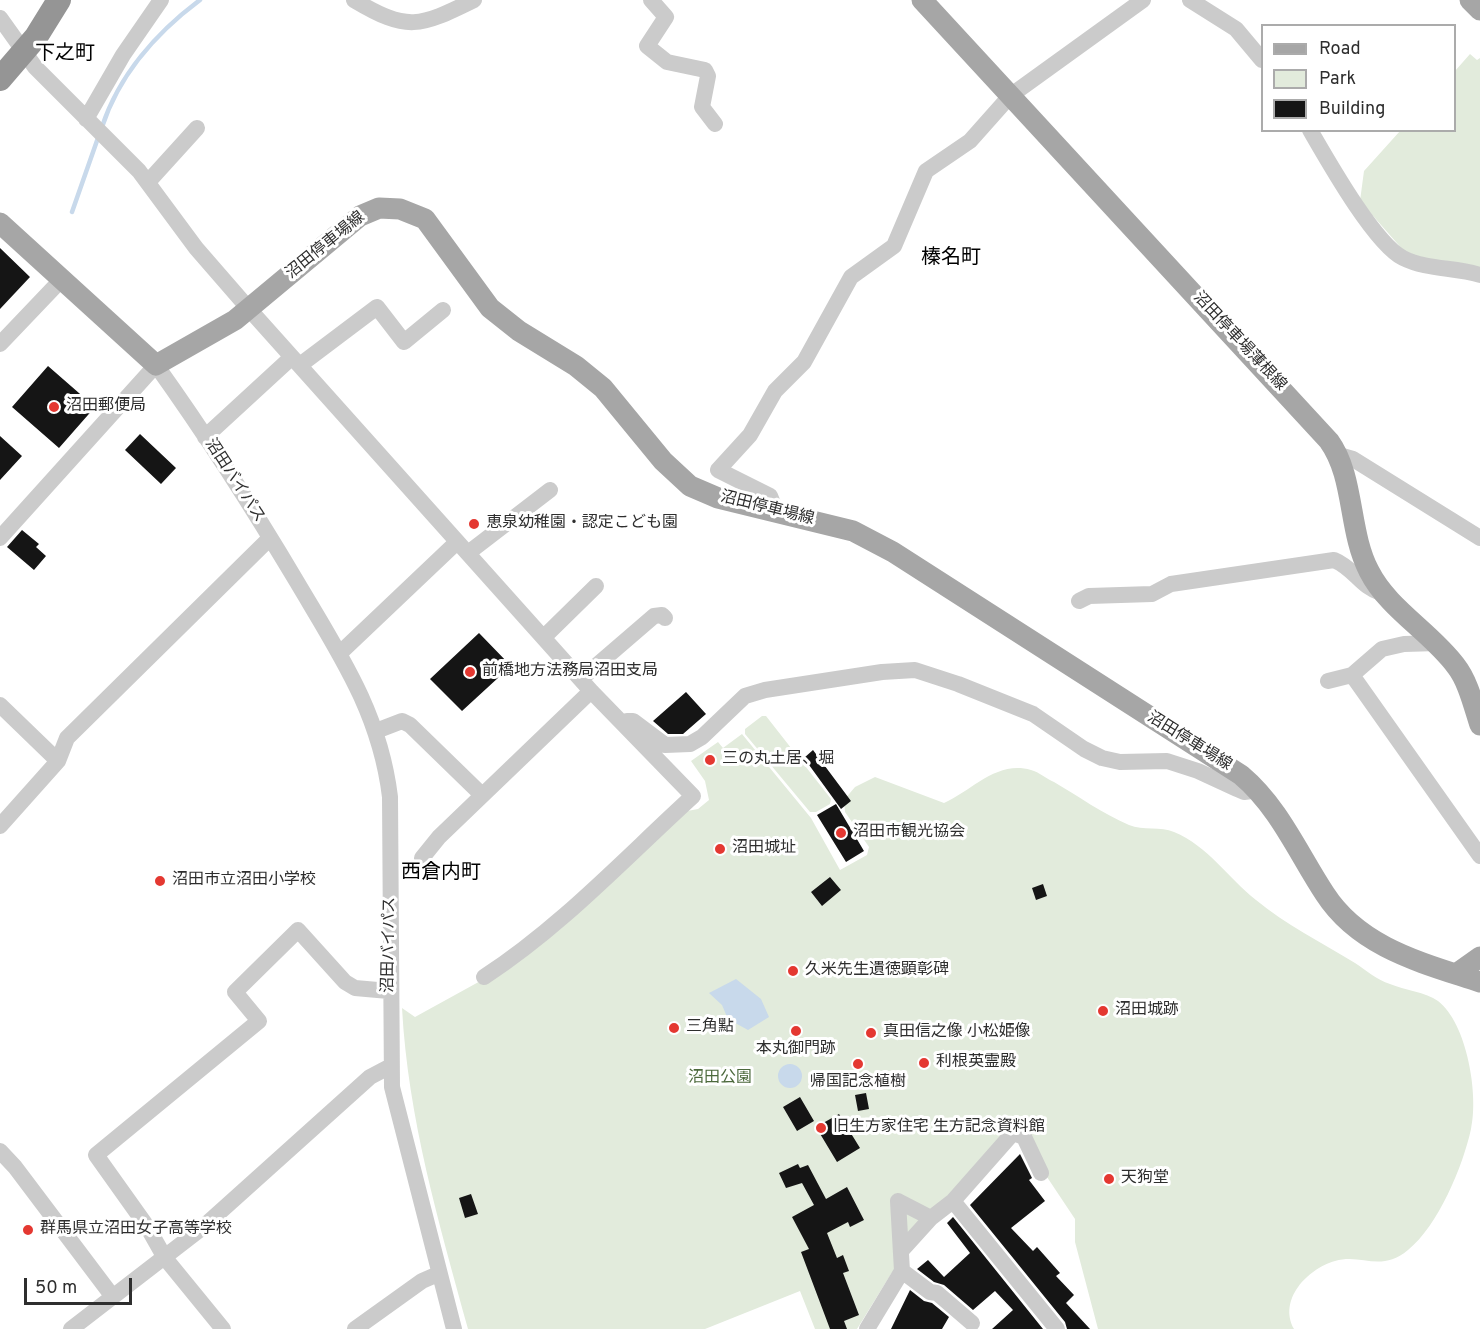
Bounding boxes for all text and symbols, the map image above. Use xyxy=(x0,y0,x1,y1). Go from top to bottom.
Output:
legend xyxy=(1261,24,1456,132)
text: Road xyxy=(1319,38,1361,61)
district label: 下之町 xyxy=(35,43,95,67)
text: Park xyxy=(1319,68,1356,91)
text: Building xyxy=(1319,98,1385,121)
street label: 沼田停車場線 xyxy=(283,208,369,284)
district label: 榛名町 xyxy=(921,247,981,271)
street label: 沼田停車場薄根線 xyxy=(1188,289,1290,395)
place label: 沼田郵便局 xyxy=(66,397,146,417)
marker: 沼田郵便局 xyxy=(47,400,61,414)
street label: 沼田バイパス xyxy=(200,436,268,526)
street label: 沼田停車場線 xyxy=(718,488,816,530)
place label: 恵泉幼稚園・認定こども園 xyxy=(486,514,678,534)
marker: 恵泉幼稚園・認定こども園 xyxy=(467,517,481,531)
place label: 前橋地方法務局沼田支局 xyxy=(482,662,658,682)
marker: 前橋地方法務局沼田支局 xyxy=(463,665,477,679)
street label: 沼田停車場線 xyxy=(1143,708,1235,776)
place label: 三の丸土居、堀 xyxy=(722,750,834,770)
marker: 三の丸土居、堀 xyxy=(703,753,717,767)
place label: 沼田市観光協会 xyxy=(853,823,965,843)
marker: 沼田市観光協会 xyxy=(834,826,848,840)
place label: 沼田城址 xyxy=(732,839,796,859)
marker: 沼田城址 xyxy=(713,842,727,856)
district label: 西倉内町 xyxy=(401,862,481,886)
place label: 沼田市立沼田小学校 xyxy=(172,871,316,891)
marker: 沼田市立沼田小学校 xyxy=(153,874,167,888)
street label: 沼田バイパス xyxy=(380,897,400,993)
place label: 久米先生遺徳顕彰碑 xyxy=(805,961,949,981)
marker: 久米先生遺徳顕彰碑 xyxy=(786,964,800,978)
place label: 沼田城跡 xyxy=(1115,1001,1179,1021)
marker: 沼田城跡 xyxy=(1096,1004,1110,1018)
place label: 三角點 xyxy=(686,1018,734,1038)
marker: 三角點 xyxy=(667,1021,681,1035)
place label: 真田信之像 小松姫像 xyxy=(883,1023,1031,1043)
marker: 本丸御門跡 xyxy=(789,1024,803,1038)
marker: 真田信之像 小松姫像 xyxy=(864,1026,878,1040)
place label: 本丸御門跡 xyxy=(756,1040,836,1060)
place label: 利根英霊殿 xyxy=(936,1053,1016,1073)
marker: 利根英霊殿 xyxy=(917,1056,931,1070)
marker: 帰国記念植樹 xyxy=(851,1057,865,1071)
park label: 沼田公園 xyxy=(688,1069,752,1089)
place label: 帰国記念植樹 xyxy=(810,1073,906,1093)
place label: 旧生方家住宅 生方記念資料館 xyxy=(833,1118,1045,1138)
marker: 旧生方家住宅 生方記念資料館 xyxy=(814,1121,828,1135)
place label: 天狗堂 xyxy=(1121,1169,1169,1189)
marker: 天狗堂 xyxy=(1102,1172,1116,1186)
place label: 群馬県立沼田女子高等学校 xyxy=(40,1220,232,1240)
marker: 群馬県立沼田女子高等学校 xyxy=(21,1223,35,1237)
scale bar xyxy=(27,1266,135,1304)
text: 50 m xyxy=(35,1277,77,1300)

